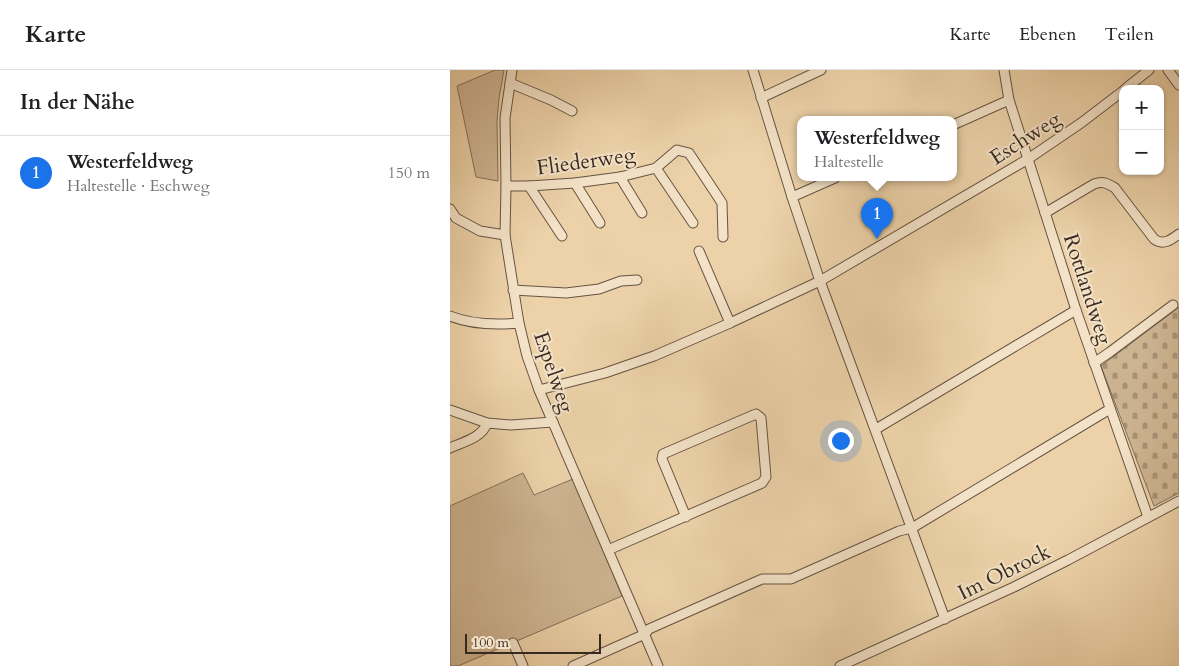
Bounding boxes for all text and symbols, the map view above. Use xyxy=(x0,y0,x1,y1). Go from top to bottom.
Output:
text: Karte xyxy=(25,18,86,51)
text: Karte xyxy=(949,22,991,47)
text: Ebenen xyxy=(1019,22,1077,47)
text: Teilen xyxy=(1105,22,1154,47)
map controls xyxy=(1119,85,1164,175)
button: + xyxy=(1119,85,1164,130)
text: In der Nähe xyxy=(20,88,135,117)
street label: Eschweg xyxy=(984,105,1067,172)
popup xyxy=(797,116,957,181)
text: Westerfeldweg xyxy=(814,125,940,151)
button: − xyxy=(1119,130,1164,175)
street label: Fliederweg xyxy=(535,140,637,183)
text: Westerfeldweg xyxy=(67,149,193,175)
text: Haltestelle xyxy=(814,151,884,173)
text: 1 xyxy=(32,162,40,184)
text: 150 m xyxy=(388,162,430,184)
text: Haltestelle · Eschweg xyxy=(67,175,210,197)
pin: 1 xyxy=(861,198,893,239)
street label: Rottlandweg xyxy=(1056,230,1119,348)
street label: Espelweg xyxy=(526,328,581,417)
your location xyxy=(828,428,854,454)
street label: Im Obrock xyxy=(953,537,1056,607)
scale bar xyxy=(465,631,601,654)
text: 100 m xyxy=(472,633,509,652)

